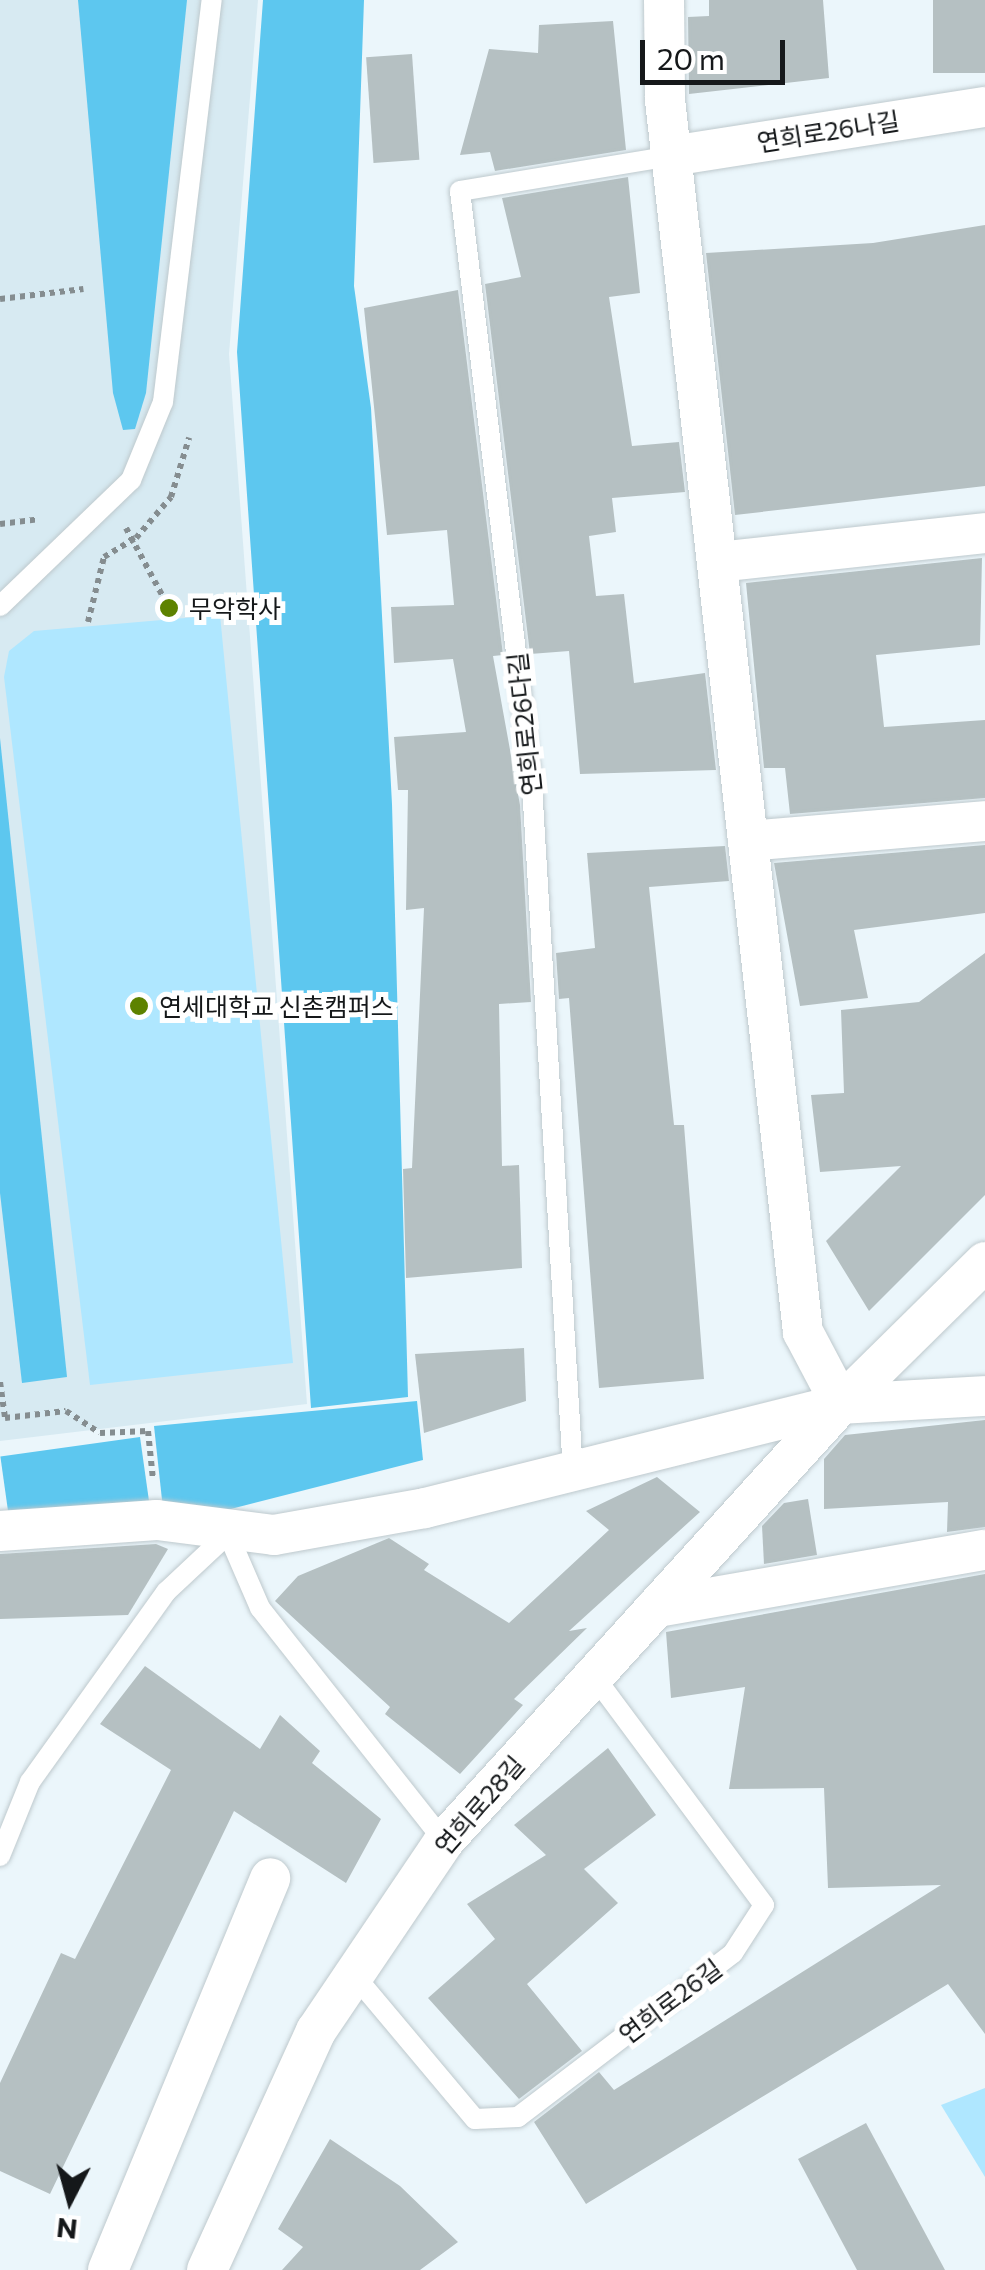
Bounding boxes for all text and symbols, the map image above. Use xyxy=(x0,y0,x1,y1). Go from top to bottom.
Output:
scale bar xyxy=(645,20,790,82)
text: 20 m xyxy=(657,39,725,76)
street label: 연희로26나길 xyxy=(755,105,901,157)
place label: 무악학사 xyxy=(189,593,281,623)
marker: 무악학사 xyxy=(158,597,180,619)
street label: 연희로26다길 xyxy=(502,651,546,797)
place label: 연세대학교 신촌캠퍼스 xyxy=(159,991,394,1021)
marker: 연세대학교 신촌캠퍼스 xyxy=(128,995,150,1017)
street label: 연희로28길 xyxy=(428,1750,530,1860)
street label: 연희로26길 xyxy=(613,1953,727,2049)
north arrow xyxy=(20,2150,120,2250)
text: N xyxy=(55,2212,79,2248)

